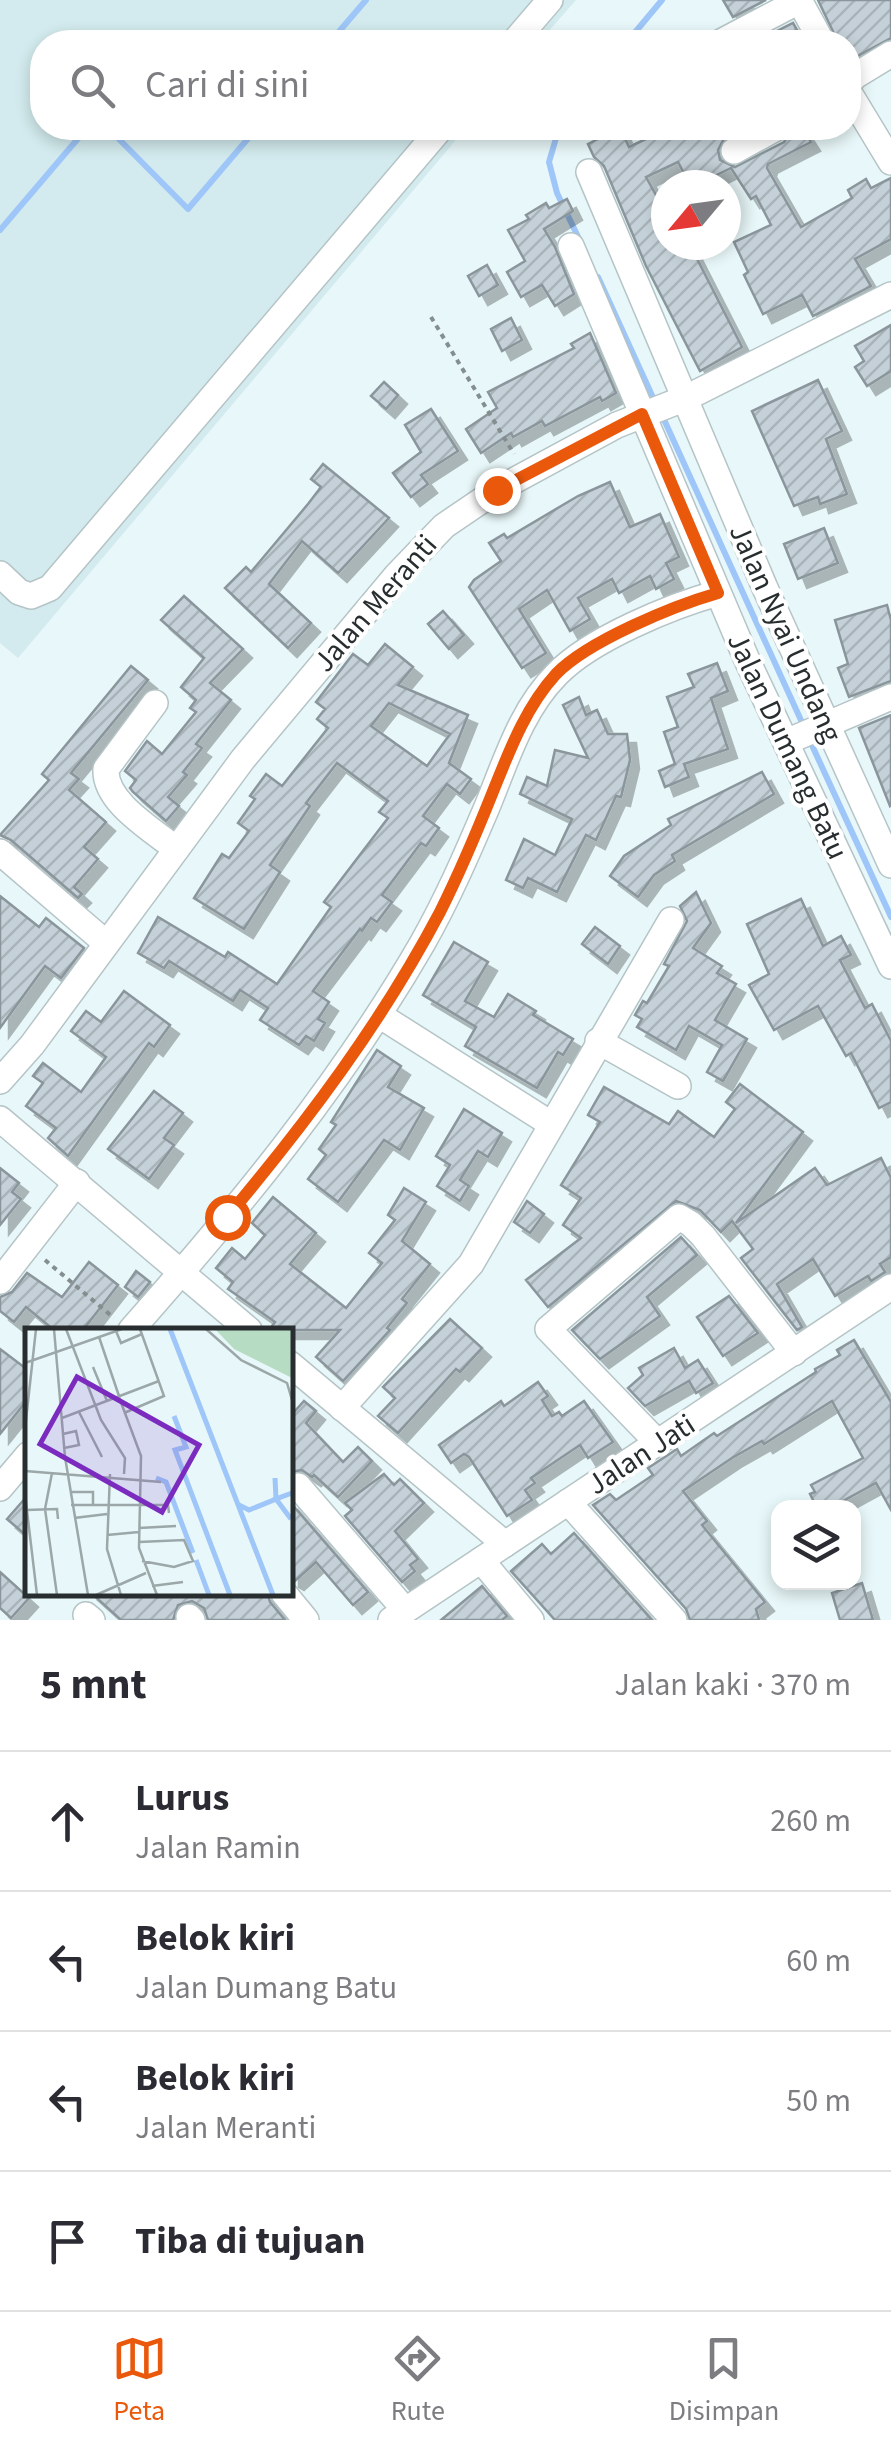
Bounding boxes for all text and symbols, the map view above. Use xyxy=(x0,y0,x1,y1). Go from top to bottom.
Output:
search box xyxy=(30,30,861,140)
icon: search xyxy=(65,58,120,113)
text: Cari di sini xyxy=(145,58,309,112)
north arrow xyxy=(651,170,741,260)
route end xyxy=(475,468,521,514)
street label: Jalan Nyai Undang xyxy=(718,517,853,749)
street label: Jalan Meranti xyxy=(303,525,447,682)
street label: Jalan Dumang Batu xyxy=(716,626,859,867)
route start xyxy=(205,1195,251,1241)
inset map xyxy=(25,1328,292,1595)
street label: Jalan Jati xyxy=(579,1403,704,1505)
map controls xyxy=(771,1500,861,1590)
button: layers xyxy=(771,1500,861,1590)
text: 5 mnt xyxy=(40,1655,147,1715)
text: Jalan kaki · 370 m xyxy=(615,1662,851,1708)
text: Lurus xyxy=(135,1771,229,1825)
icon: ahead xyxy=(40,1794,95,1849)
text: 260 m xyxy=(770,1798,851,1844)
text: Jalan Ramin xyxy=(135,1825,301,1871)
text: Belok kiri xyxy=(135,1911,295,1965)
icon: left xyxy=(40,1934,95,1989)
text: 60 m xyxy=(786,1938,851,1984)
text: Jalan Dumang Batu xyxy=(135,1965,397,2011)
text: Belok kiri xyxy=(135,2051,295,2105)
icon: left xyxy=(40,2074,95,2129)
text: 50 m xyxy=(786,2078,851,2124)
text: Jalan Meranti xyxy=(135,2105,316,2151)
icon: arrive xyxy=(40,2214,95,2269)
text: Tiba di tujuan xyxy=(135,2214,366,2268)
tab: Peta xyxy=(112,2331,167,2431)
tab: Rute xyxy=(390,2331,445,2431)
tab: Disimpan xyxy=(669,2331,779,2431)

